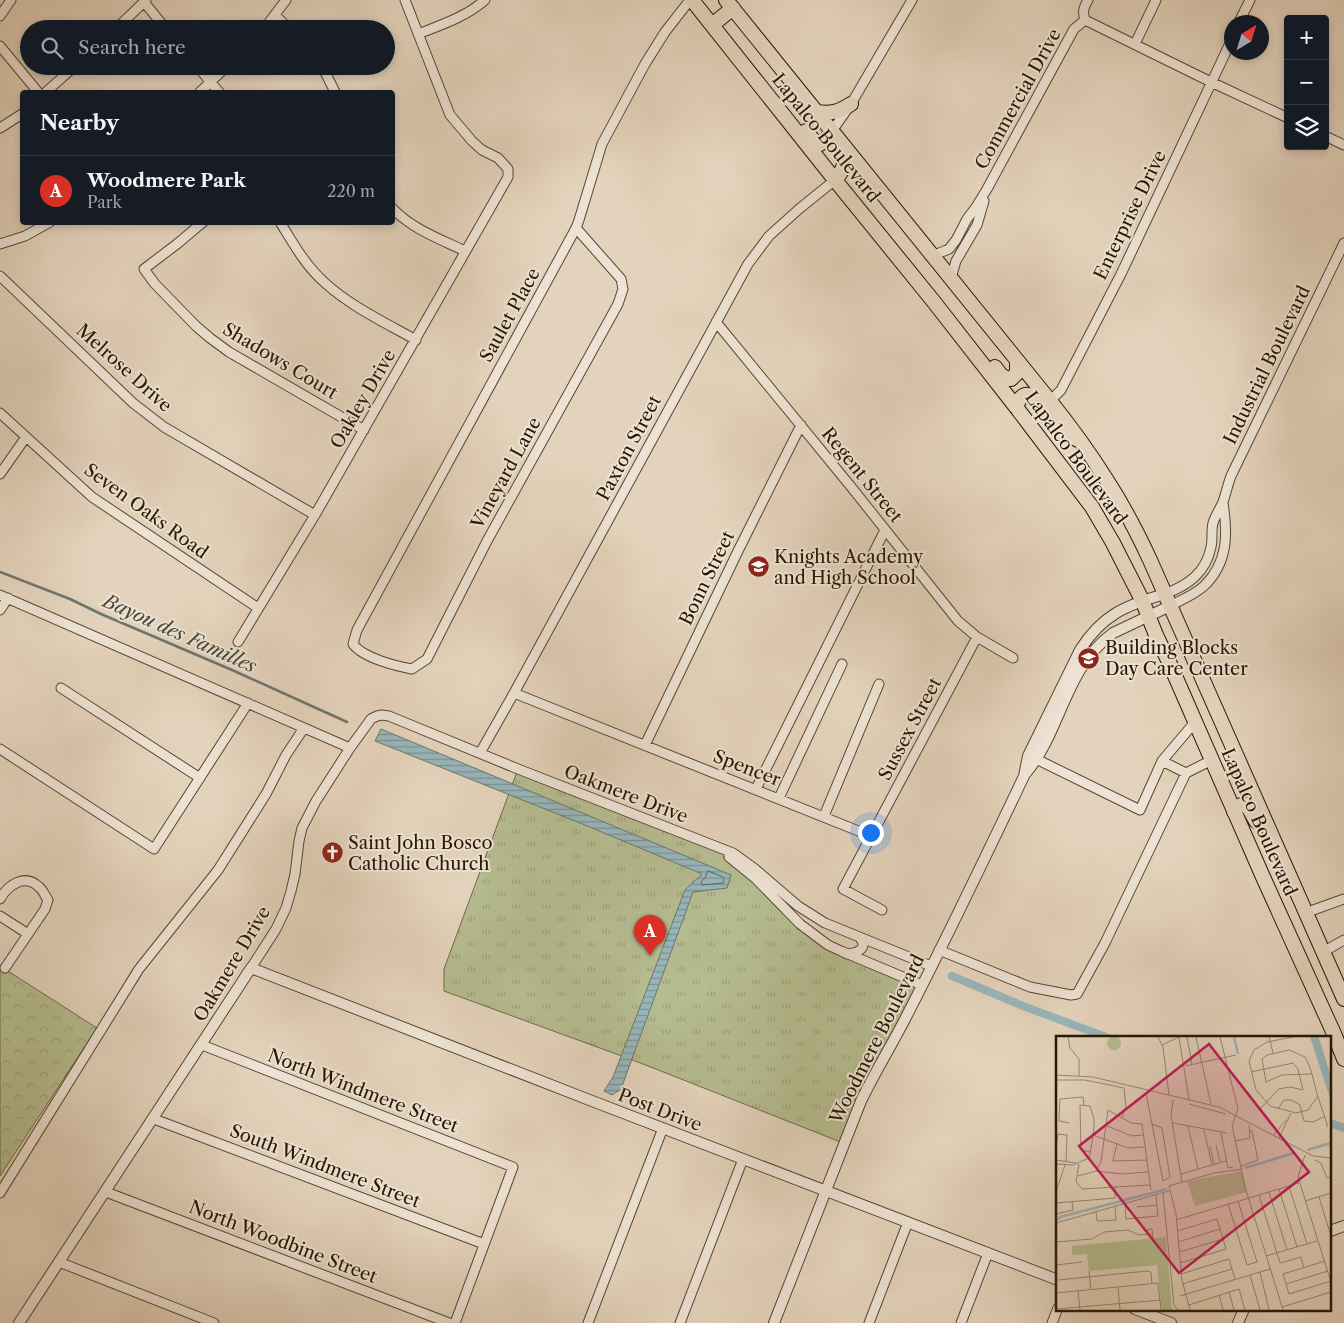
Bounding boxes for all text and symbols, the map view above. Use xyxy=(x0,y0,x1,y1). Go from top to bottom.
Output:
north arrow xyxy=(1224,15,1269,60)
map controls xyxy=(1284,15,1329,150)
button: + xyxy=(1284,15,1329,60)
search box xyxy=(20,20,395,75)
street label: Commercial Drive xyxy=(970,25,1066,173)
icon: search xyxy=(38,34,66,62)
text: Search here xyxy=(78,36,186,59)
button: − xyxy=(1284,60,1329,105)
street label: Lapalco Boulevard xyxy=(767,69,885,207)
button: layers xyxy=(1284,105,1329,150)
text: Nearby xyxy=(40,110,119,135)
street label: Enterprise Drive xyxy=(1089,147,1171,283)
text: Woodmere Park xyxy=(87,169,246,192)
text: A xyxy=(50,181,62,201)
text: 220 m xyxy=(327,181,375,201)
text: Park xyxy=(87,192,122,212)
street label: Saulet Place xyxy=(475,264,545,366)
street label: Industrial Boulevard xyxy=(1219,282,1315,448)
street label: Shadows Court xyxy=(219,318,342,404)
street label: Melrose Drive xyxy=(72,319,176,417)
street label: Oakley Drive xyxy=(326,345,400,453)
street label: Lapalco Boulevard xyxy=(1020,387,1132,529)
street label: Paxton Street xyxy=(592,391,666,504)
street label: Vineyard Lane xyxy=(466,413,546,534)
street label: Regent Street xyxy=(817,423,907,528)
street label: Seven Oaks Road xyxy=(80,459,212,563)
street label: Bonn Street xyxy=(675,527,740,629)
place label: Knights Academy and High School xyxy=(774,546,924,589)
school or university icon: Knights Academy and High School xyxy=(746,555,770,579)
water label: Bayou des Familles xyxy=(98,588,261,678)
place label: Building Blocks Day Care Center xyxy=(1105,637,1248,680)
school or university icon: Building Blocks Day Care Center xyxy=(1077,646,1101,670)
street label: Sussex Street xyxy=(874,673,947,784)
street label: Spencer xyxy=(710,745,784,791)
street label: Lapalco Boulevard xyxy=(1217,745,1301,899)
street label: Oakmere Drive xyxy=(561,760,691,828)
your location xyxy=(858,820,884,846)
place label: Saint John Bosco Catholic Church xyxy=(348,832,493,875)
church icon: Saint John Bosco Catholic Church xyxy=(320,841,344,865)
street label: Oakmere Drive xyxy=(189,902,275,1026)
pin: A xyxy=(634,915,666,956)
street label: Woodmere Boulevard xyxy=(824,951,929,1128)
inset map xyxy=(1056,1036,1332,1310)
street label: North Windmere Street xyxy=(265,1044,462,1138)
street label: Post Drive xyxy=(615,1084,705,1136)
street label: South Windmere Street xyxy=(227,1120,424,1213)
street label: North Woodbine Street xyxy=(186,1196,381,1288)

